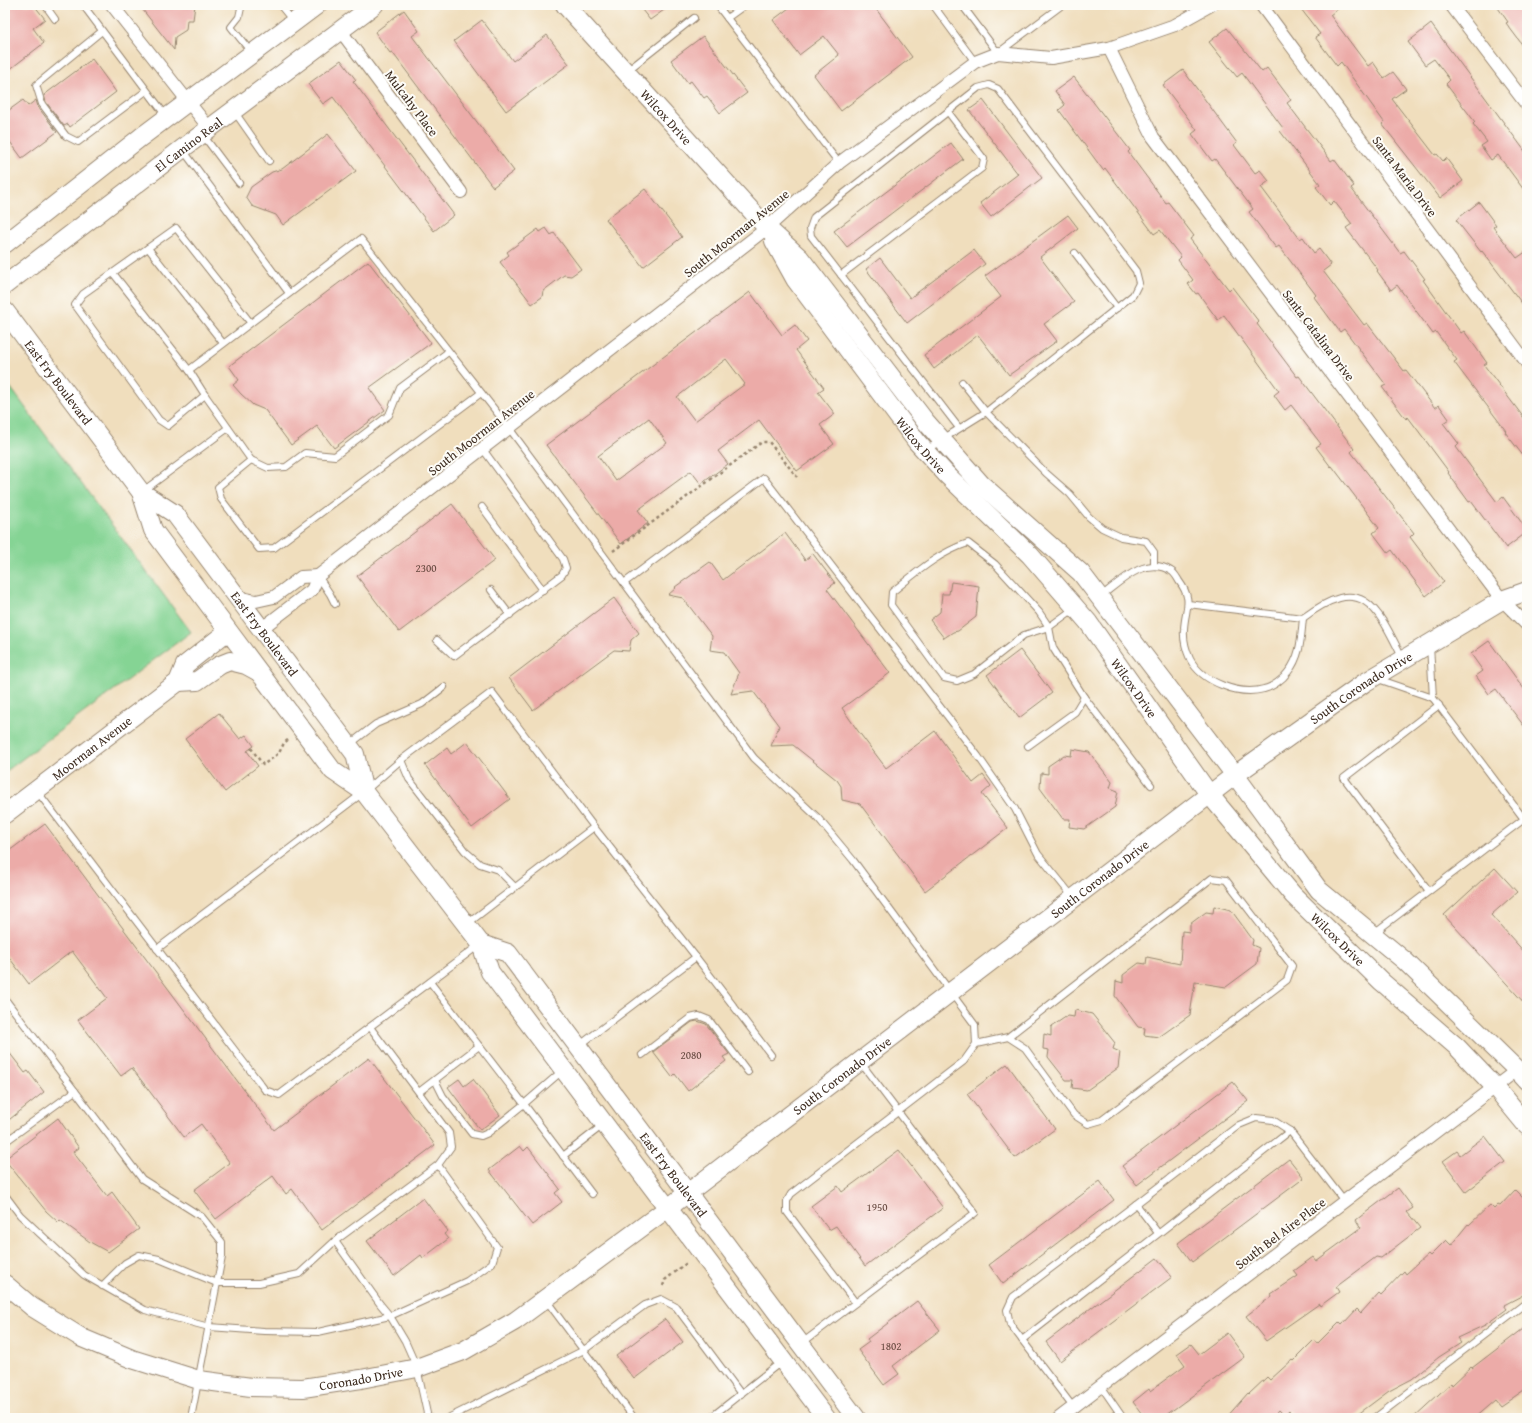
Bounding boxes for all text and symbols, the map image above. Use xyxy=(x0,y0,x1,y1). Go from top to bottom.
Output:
street label: Mulcahy Place xyxy=(380,66,443,140)
street label: Wilcox Drive xyxy=(636,85,696,149)
street label: El Camino Real xyxy=(151,113,227,177)
street label: Santa Maria Drive xyxy=(1368,132,1441,221)
street label: South Moorman Avenue xyxy=(679,185,793,282)
street label: Santa Catalina Drive xyxy=(1278,286,1359,385)
street label: East Fry Boulevard xyxy=(20,336,96,429)
street label: South Moorman Avenue xyxy=(424,385,539,480)
street label: Wilcox Drive xyxy=(891,413,950,478)
house number: 2300 xyxy=(415,560,437,576)
street label: East Fry Boulevard xyxy=(226,587,302,680)
street label: South Coronado Drive xyxy=(1306,647,1416,729)
street label: Wilcox Drive xyxy=(1106,654,1162,722)
street label: Moorman Avenue xyxy=(48,712,136,785)
street label: South Coronado Drive xyxy=(1046,835,1153,923)
street label: Wilcox Drive xyxy=(1306,908,1369,970)
street label: South Coronado Drive xyxy=(789,1032,895,1119)
house number: 2080 xyxy=(680,1047,702,1063)
street label: East Fry Boulevard xyxy=(635,1128,711,1221)
street label: South Bel Aire Place xyxy=(1231,1193,1330,1274)
house number: 1950 xyxy=(866,1199,888,1215)
house number: 1802 xyxy=(880,1338,902,1354)
street label: Coronado Drive xyxy=(318,1362,405,1395)

